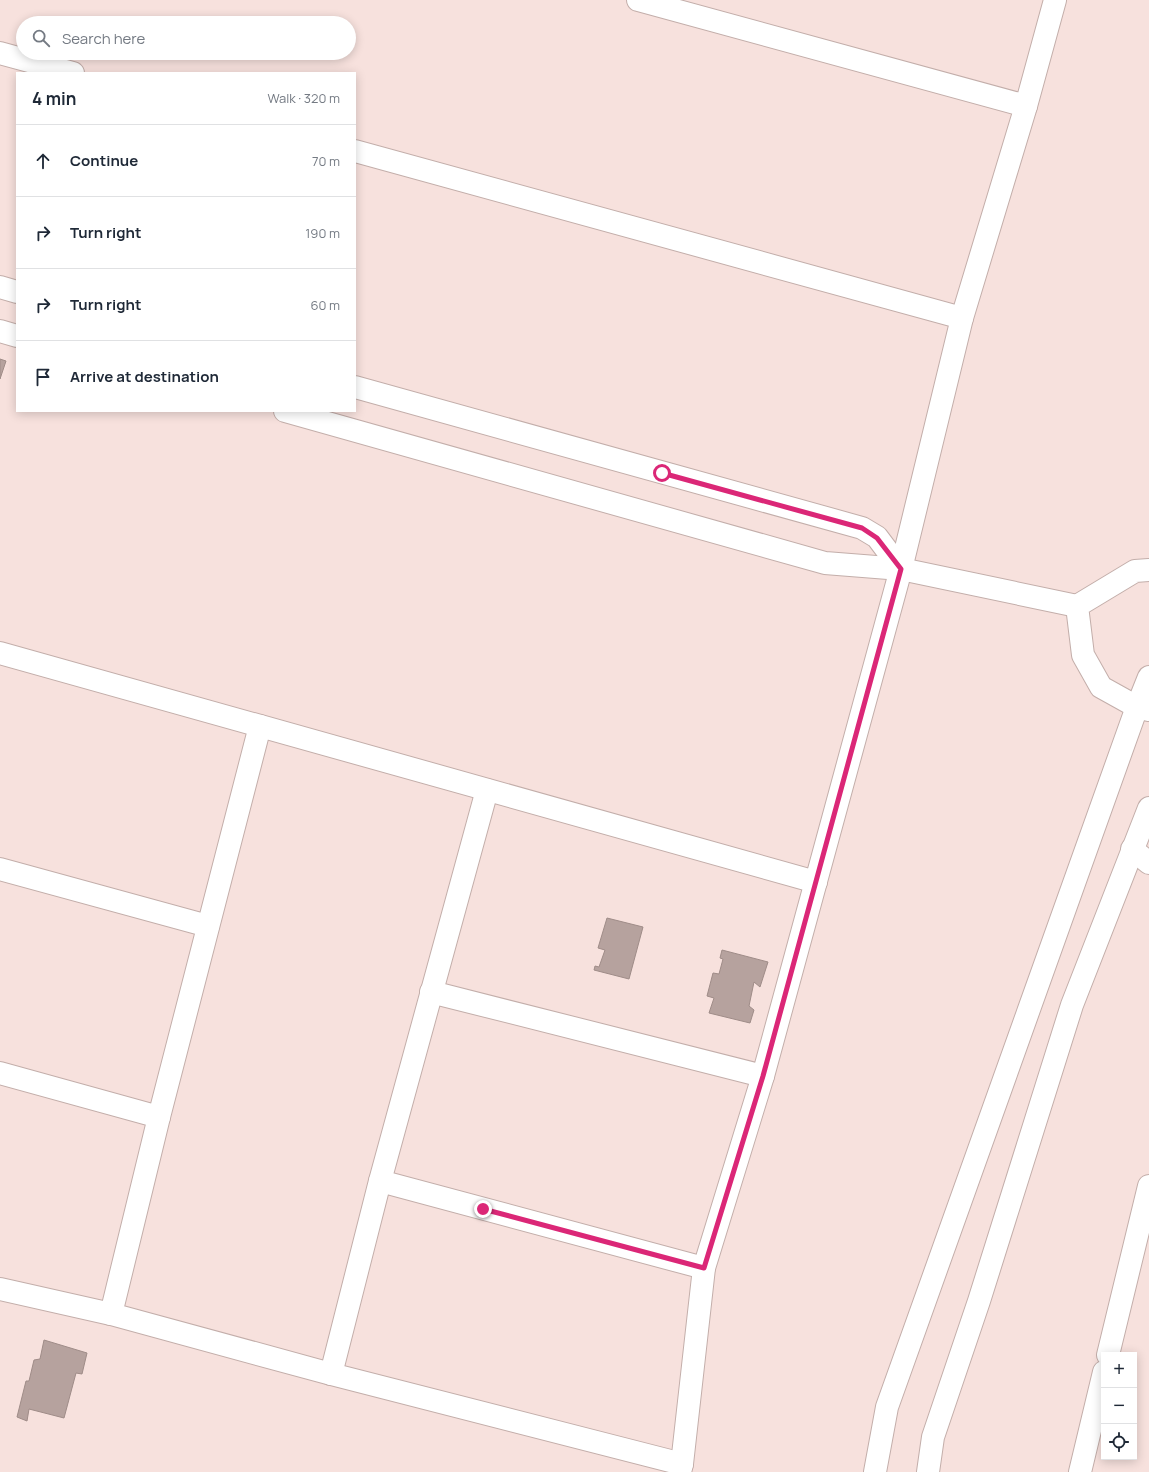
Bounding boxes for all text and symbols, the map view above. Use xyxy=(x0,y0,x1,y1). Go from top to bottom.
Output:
search box xyxy=(16,16,356,60)
icon: search xyxy=(30,27,52,49)
text: Search here xyxy=(62,28,145,49)
text: 4 min xyxy=(32,87,76,110)
text: Walk · 320 m xyxy=(267,89,340,107)
icon: ahead xyxy=(32,150,54,172)
text: Continue xyxy=(70,150,138,171)
text: 70 m xyxy=(312,152,340,170)
icon: right xyxy=(32,222,54,244)
text: Turn right xyxy=(70,222,141,243)
text: 190 m xyxy=(305,224,340,242)
icon: right xyxy=(32,294,54,316)
text: Turn right xyxy=(70,294,141,315)
text: 60 m xyxy=(310,296,340,314)
icon: arrive xyxy=(32,366,54,388)
text: Arrive at destination xyxy=(70,366,219,387)
route start xyxy=(653,464,671,482)
route end xyxy=(474,1200,492,1218)
map controls xyxy=(1101,1352,1137,1460)
button: + xyxy=(1101,1352,1137,1388)
button: − xyxy=(1101,1388,1137,1424)
button: locate xyxy=(1101,1424,1137,1460)

